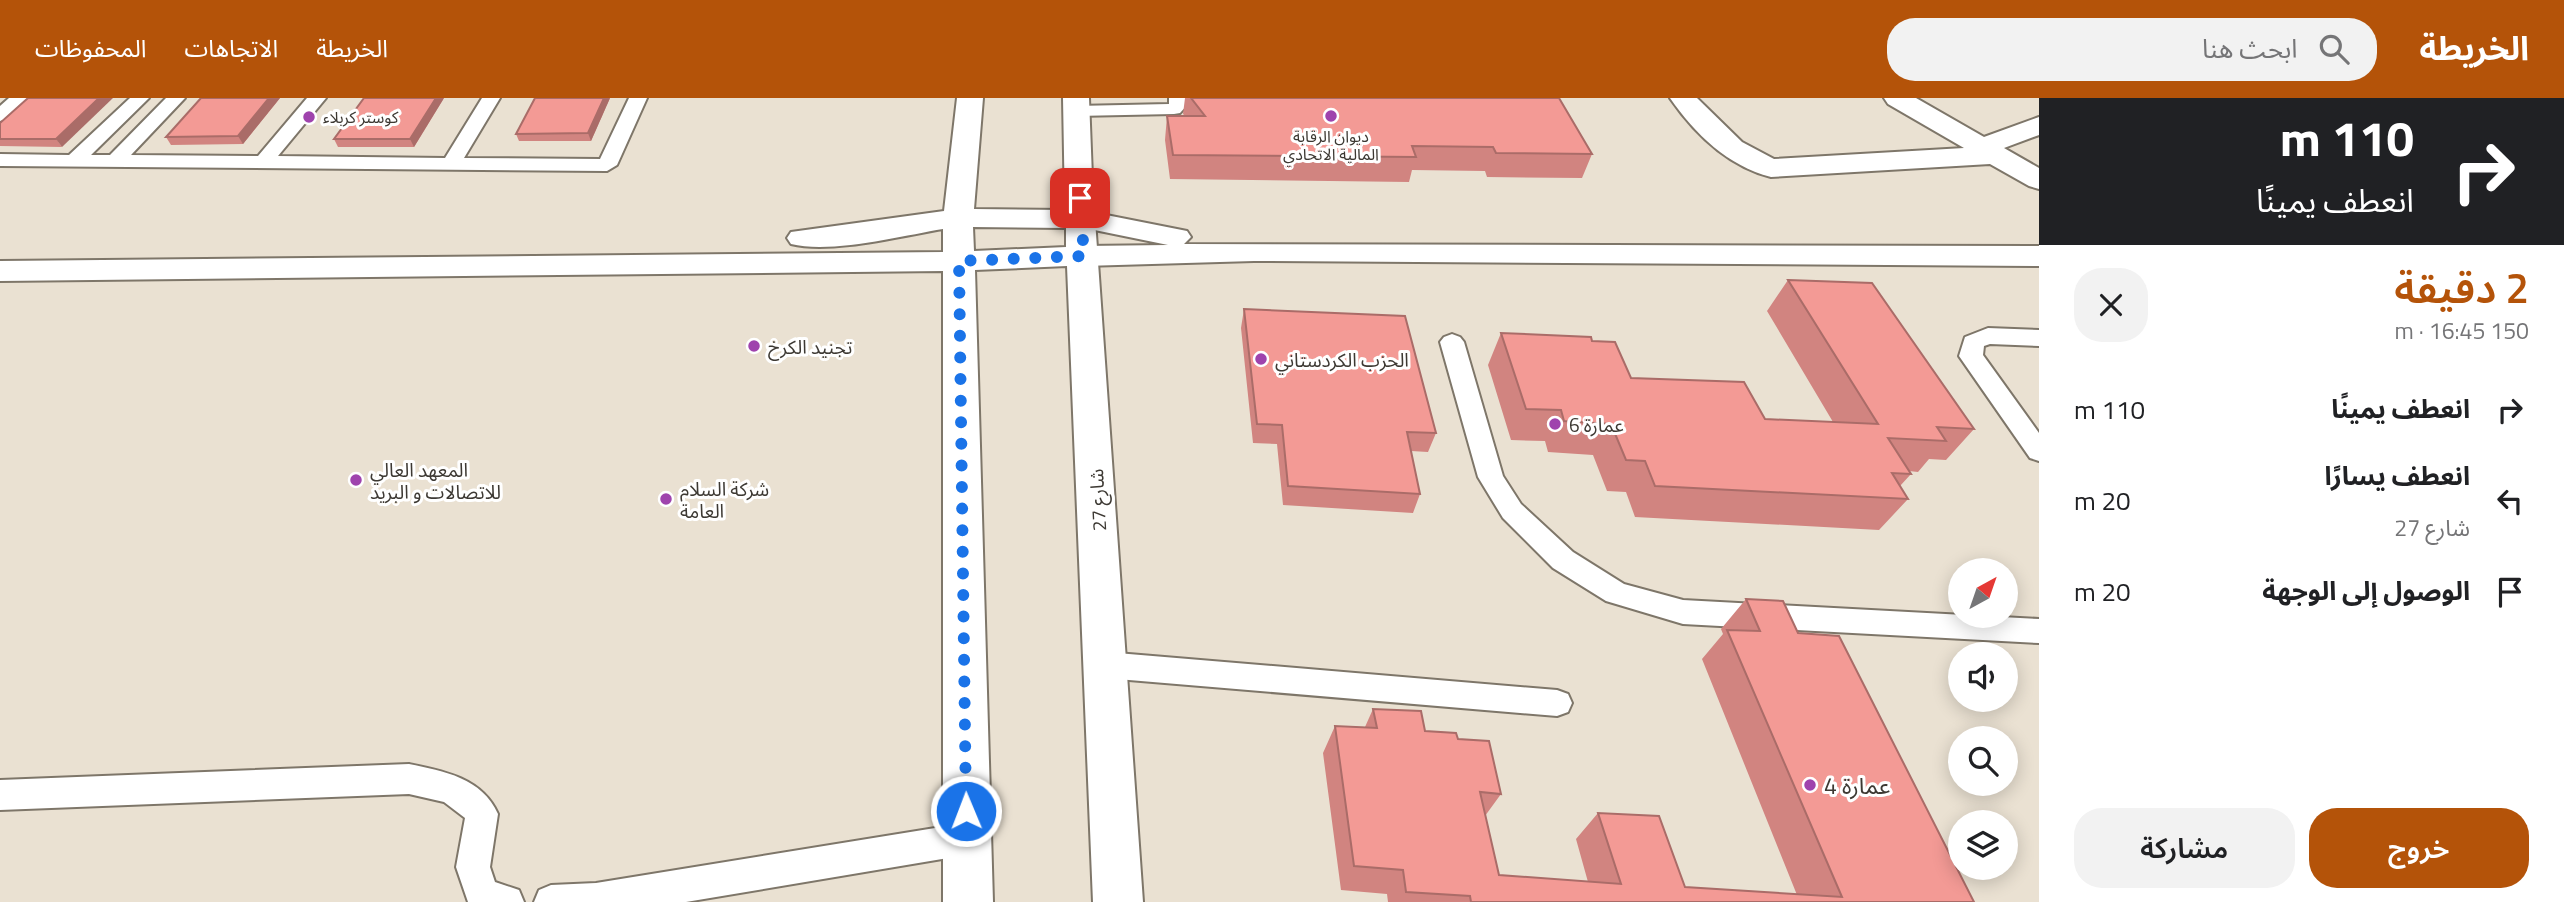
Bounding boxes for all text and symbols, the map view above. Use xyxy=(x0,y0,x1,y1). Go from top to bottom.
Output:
search box xyxy=(1887,18,2377,81)
text: الخريطة xyxy=(2419,23,2529,73)
text: ابحث هنا xyxy=(2202,29,2297,68)
text: المحفوظات xyxy=(35,30,146,66)
text: الاتجاهات xyxy=(184,30,278,66)
text: الخريطة xyxy=(316,30,388,66)
icon: search xyxy=(2315,30,2353,68)
text: 110 m xyxy=(2280,100,2414,175)
place label: كوستر كربلاء xyxy=(323,105,399,129)
marker: ديوان الرقابة المالية الاتحادي xyxy=(1323,108,1339,124)
marker: كوستر كربلاء xyxy=(301,109,317,125)
place label: ديوان الرقابة المالية الاتحادي xyxy=(1283,124,1379,167)
icon: right xyxy=(2438,126,2529,217)
pin xyxy=(1050,168,1110,228)
text: انعطف يمينًا xyxy=(2256,176,2414,224)
icon: arrive xyxy=(1061,179,1099,217)
text: 2 دقيقة xyxy=(2394,255,2529,319)
button: close xyxy=(2074,268,2148,342)
text: 150 m · 16:45 xyxy=(2394,313,2529,348)
place label: تجنيد الكرخ xyxy=(768,332,852,361)
marker: تجنيد الكرخ xyxy=(746,338,762,354)
place label: الحزب الكردستاني xyxy=(1275,345,1409,375)
marker: الحزب الكردستاني xyxy=(1253,351,1269,367)
text: انعطف يمينًا xyxy=(2331,389,2470,428)
text: 110 m xyxy=(2074,390,2145,429)
icon: right xyxy=(2491,391,2529,429)
place label: عمارة 6 xyxy=(1569,410,1624,439)
marker: عمارة 6 xyxy=(1547,416,1563,432)
place label: المعهد العالي للاتصالات و البريد xyxy=(370,455,501,506)
text: انعطف يسارًا xyxy=(2325,456,2470,495)
street label: شارع 27 xyxy=(1081,468,1113,532)
marker: المعهد العالي للاتصالات و البريد xyxy=(348,472,364,488)
place label: شركة السلام العامة xyxy=(680,474,769,525)
text: 20 m xyxy=(2074,481,2131,520)
icon: left xyxy=(2491,482,2529,520)
marker: شركة السلام العامة xyxy=(658,491,674,507)
text: شارع 27 xyxy=(2394,510,2470,545)
north arrow xyxy=(1948,558,2018,628)
map controls xyxy=(1948,558,2018,880)
text: الوصول إلى الوجهة xyxy=(2262,571,2470,610)
text: 20 m xyxy=(2074,572,2131,611)
icon: arrive xyxy=(2491,573,2529,611)
button: sound xyxy=(1948,642,2018,712)
button: search xyxy=(1948,726,2018,796)
place label: عمارة 4 xyxy=(1824,768,1890,803)
position arrow xyxy=(929,774,1003,848)
marker: عمارة 4 xyxy=(1802,777,1818,793)
button: مشاركة xyxy=(2074,808,2295,888)
button: خروج xyxy=(2309,808,2529,888)
button: layers xyxy=(1948,810,2018,880)

